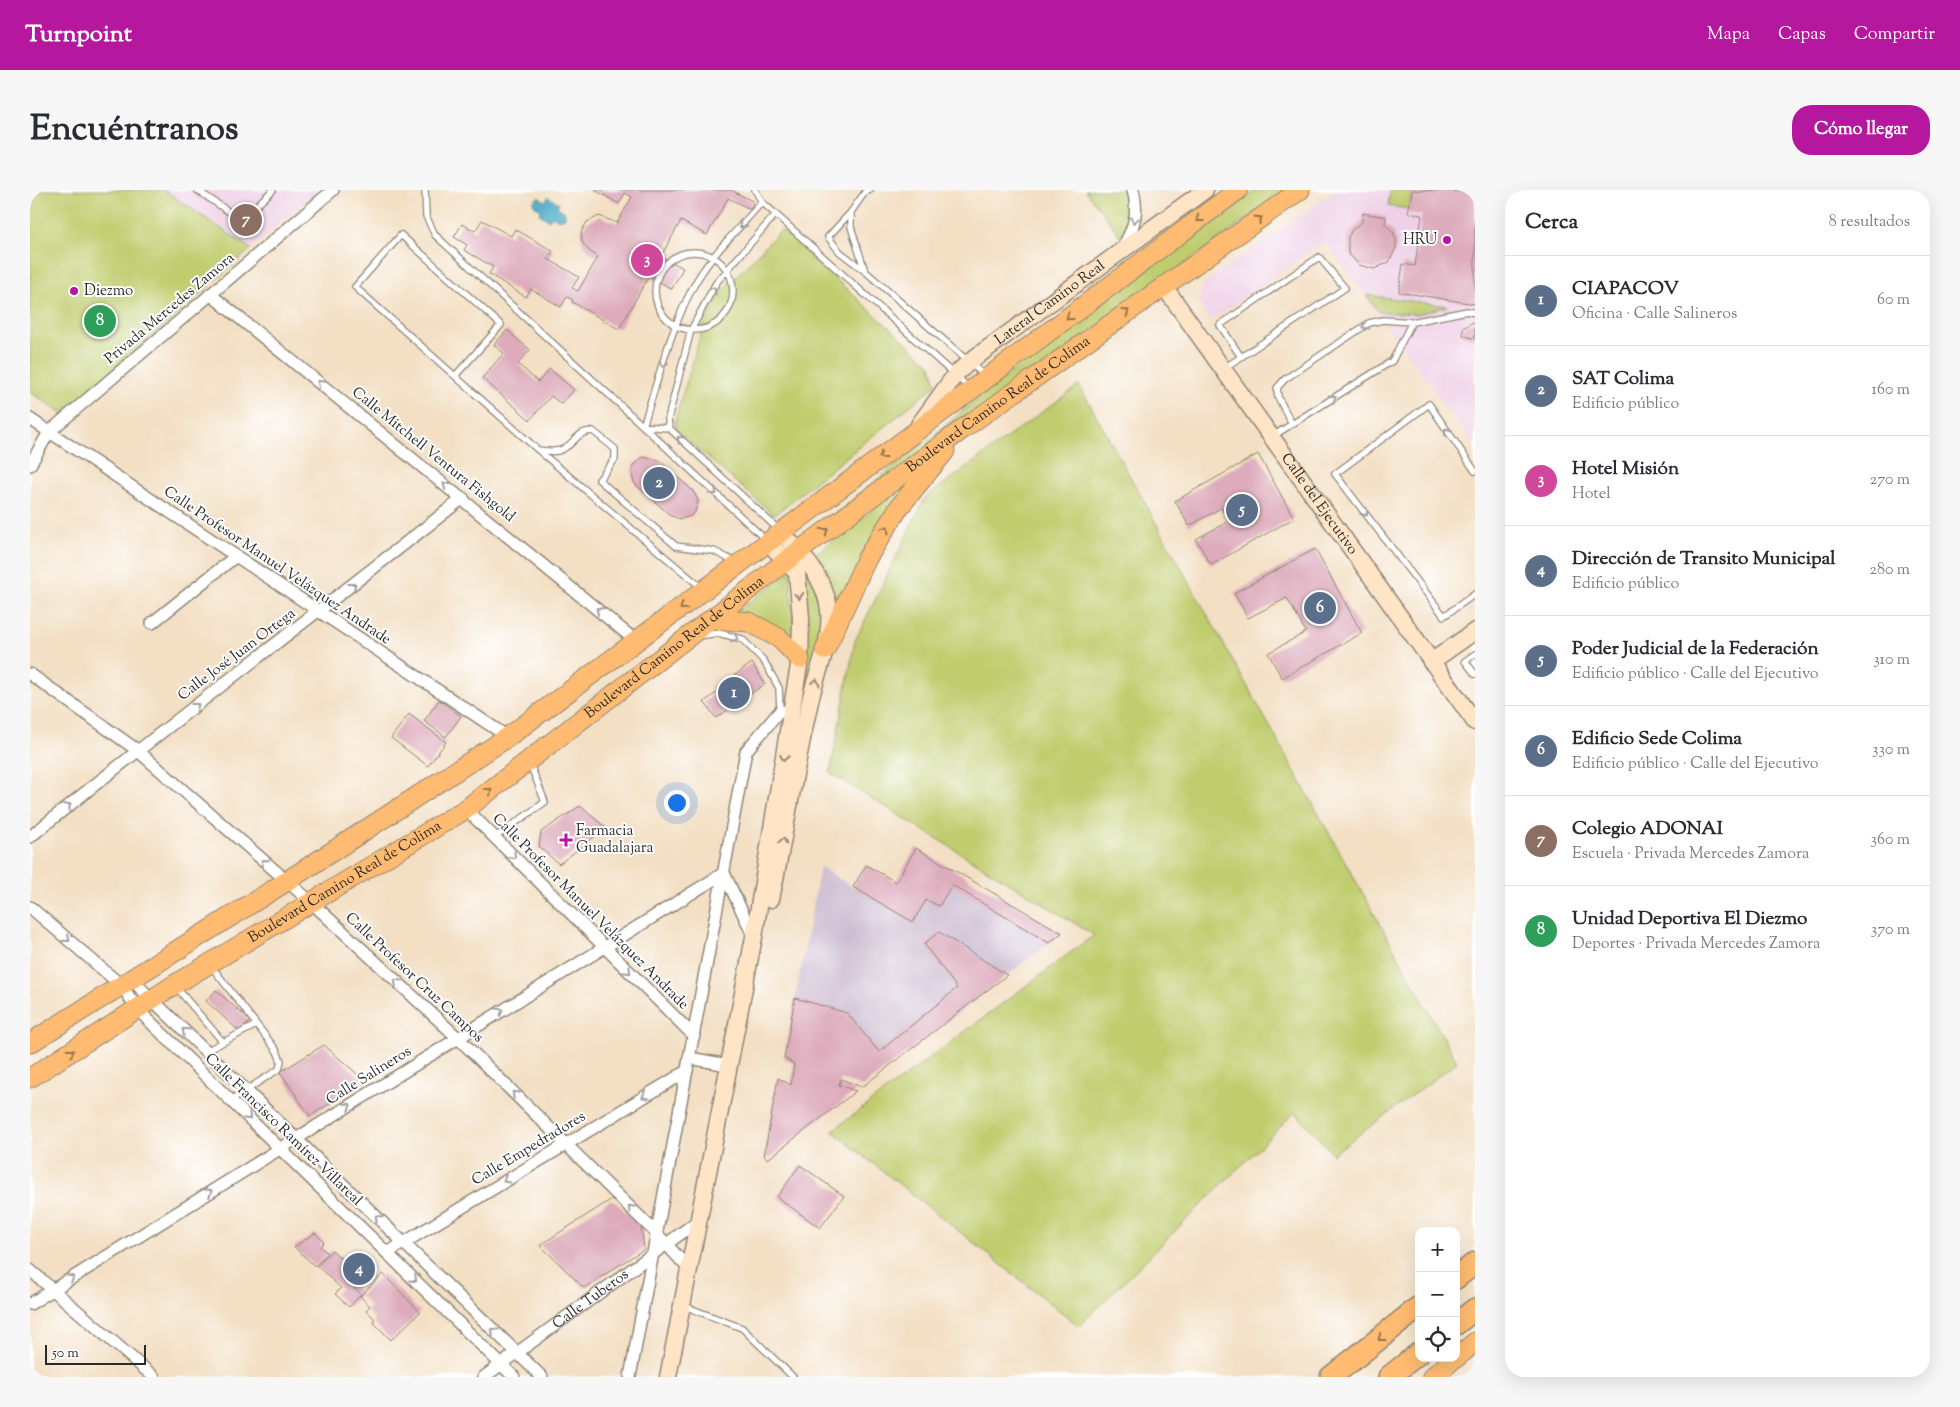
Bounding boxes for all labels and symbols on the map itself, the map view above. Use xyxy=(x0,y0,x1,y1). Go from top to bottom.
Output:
pin: 7 xyxy=(230,201,262,239)
one-way arrow xyxy=(1195,213,1205,222)
one-way arrow xyxy=(1130,216,1140,225)
one-way arrow xyxy=(1253,216,1263,225)
one-way arrow xyxy=(739,219,748,228)
place label: HRU xyxy=(1403,230,1437,251)
marker: HRU xyxy=(1441,234,1453,246)
pin: 3 xyxy=(631,241,663,279)
street label: Privada Mercedes Zamora xyxy=(100,248,240,370)
street label: Lateral Camino Real xyxy=(991,256,1110,350)
place label: Diezmo xyxy=(84,281,133,302)
marker: Diezmo xyxy=(68,285,80,297)
one-way arrow xyxy=(706,286,716,295)
pin: 8 xyxy=(84,302,116,340)
one-way arrow xyxy=(1120,309,1130,318)
one-way arrow xyxy=(1066,311,1075,319)
one-way arrow xyxy=(1361,320,1370,330)
street label: Boulevard Camino Real de Colima xyxy=(902,331,1095,478)
one-way arrow xyxy=(658,360,668,368)
one-way arrow xyxy=(317,380,326,388)
street label: Calle Mitchell Ventura Fishgold xyxy=(347,382,520,528)
one-way arrow xyxy=(1328,394,1337,404)
one-way arrow xyxy=(1444,427,1453,436)
one-way arrow xyxy=(677,435,686,444)
street label: Calle del Ejecutivo xyxy=(1276,449,1363,559)
one-way arrow xyxy=(878,450,888,459)
pin: 2 xyxy=(643,464,675,502)
street label: Calle Profesor Manuel Velázquez Andrade xyxy=(159,482,395,650)
one-way arrow xyxy=(443,482,452,490)
one-way arrow xyxy=(709,486,718,495)
pin: 5 xyxy=(1226,491,1258,529)
one-way arrow xyxy=(1359,507,1368,517)
one-way arrow xyxy=(880,525,889,534)
one-way arrow xyxy=(819,529,828,537)
street label: Boulevard Camino Real de Colima xyxy=(580,571,769,724)
one-way arrow xyxy=(347,582,356,591)
pin: 6 xyxy=(1304,589,1336,627)
one-way arrow xyxy=(793,593,804,601)
one-way arrow xyxy=(679,601,689,610)
street label: Calle José Juan Ortega xyxy=(174,604,300,706)
one-way arrow xyxy=(595,607,604,616)
one-way arrow xyxy=(730,632,739,642)
pin: 1 xyxy=(718,674,750,712)
one-way arrow xyxy=(810,678,820,686)
one-way arrow xyxy=(190,703,199,711)
one-way arrow xyxy=(780,753,790,762)
one-way arrow xyxy=(483,789,492,797)
your location xyxy=(664,790,690,816)
one-way arrow xyxy=(62,804,71,812)
street label: Calle Profesor Manuel Velázquez Andrade xyxy=(487,809,693,1015)
street label: Boulevard Camino Real de Colima xyxy=(244,816,446,948)
place label: Farmacia Guadalajara xyxy=(576,821,653,859)
marker: Farmacia Guadalajara xyxy=(560,834,572,846)
one-way arrow xyxy=(777,837,788,845)
one-way arrow xyxy=(507,850,516,859)
one-way arrow xyxy=(261,858,270,867)
street label: Calle Profesor Cruz Campos xyxy=(340,908,488,1048)
one-way arrow xyxy=(61,933,70,942)
one-way arrow xyxy=(622,965,631,974)
one-way arrow xyxy=(394,979,403,988)
one-way arrow xyxy=(495,1008,504,1018)
one-way arrow xyxy=(182,1028,191,1037)
street label: Calle Salineros xyxy=(322,1041,416,1111)
one-way arrow xyxy=(66,1049,75,1059)
street label: Calle Francisco Ramírez Villareal xyxy=(200,1049,366,1211)
one-way arrow xyxy=(642,1090,651,1100)
one-way arrow xyxy=(512,1091,521,1100)
one-way arrow xyxy=(342,1103,351,1113)
street label: Calle Empedradores xyxy=(468,1107,590,1191)
one-way arrow xyxy=(242,1111,251,1120)
one-way arrow xyxy=(503,1174,512,1184)
one-way arrow xyxy=(204,1189,213,1198)
one-way arrow xyxy=(628,1205,637,1214)
one-way arrow xyxy=(374,1215,383,1224)
pin: 4 xyxy=(343,1250,375,1288)
street label: Calle Tuberos xyxy=(548,1264,633,1334)
one-way arrow xyxy=(66,1274,75,1284)
one-way arrow xyxy=(409,1274,418,1283)
one-way arrow xyxy=(491,1328,500,1337)
one-way arrow xyxy=(1377,1332,1386,1341)
scale bar xyxy=(45,1342,146,1365)

